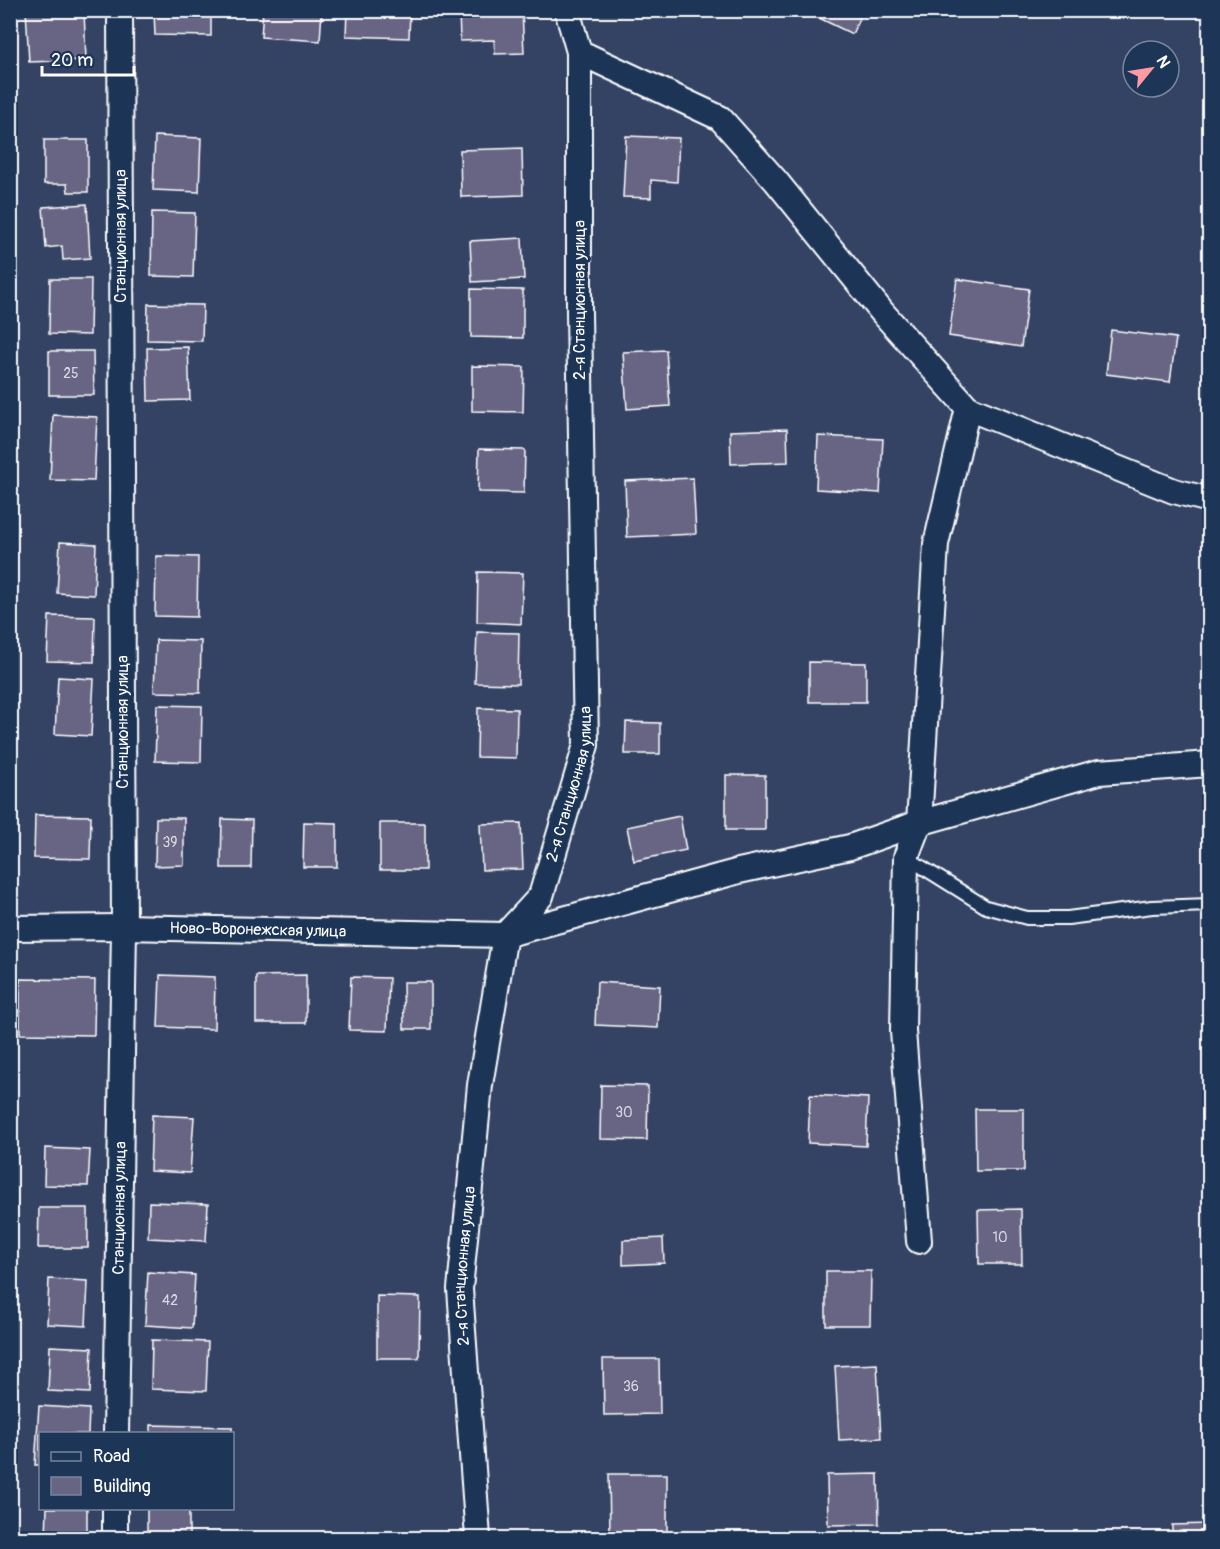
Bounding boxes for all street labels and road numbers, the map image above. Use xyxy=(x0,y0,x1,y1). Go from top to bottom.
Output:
street label: Станционная улица xyxy=(111,169,131,303)
street label: 2-я Станционная улица xyxy=(570,220,590,380)
street label: Станционная улица xyxy=(113,655,133,789)
street label: 2-я Станционная улица xyxy=(542,706,596,864)
street label: Ново-Воронежская улица xyxy=(169,918,347,942)
street label: Станционная улица xyxy=(109,1141,131,1275)
street label: 2-я Станционная улица xyxy=(450,1185,480,1346)

